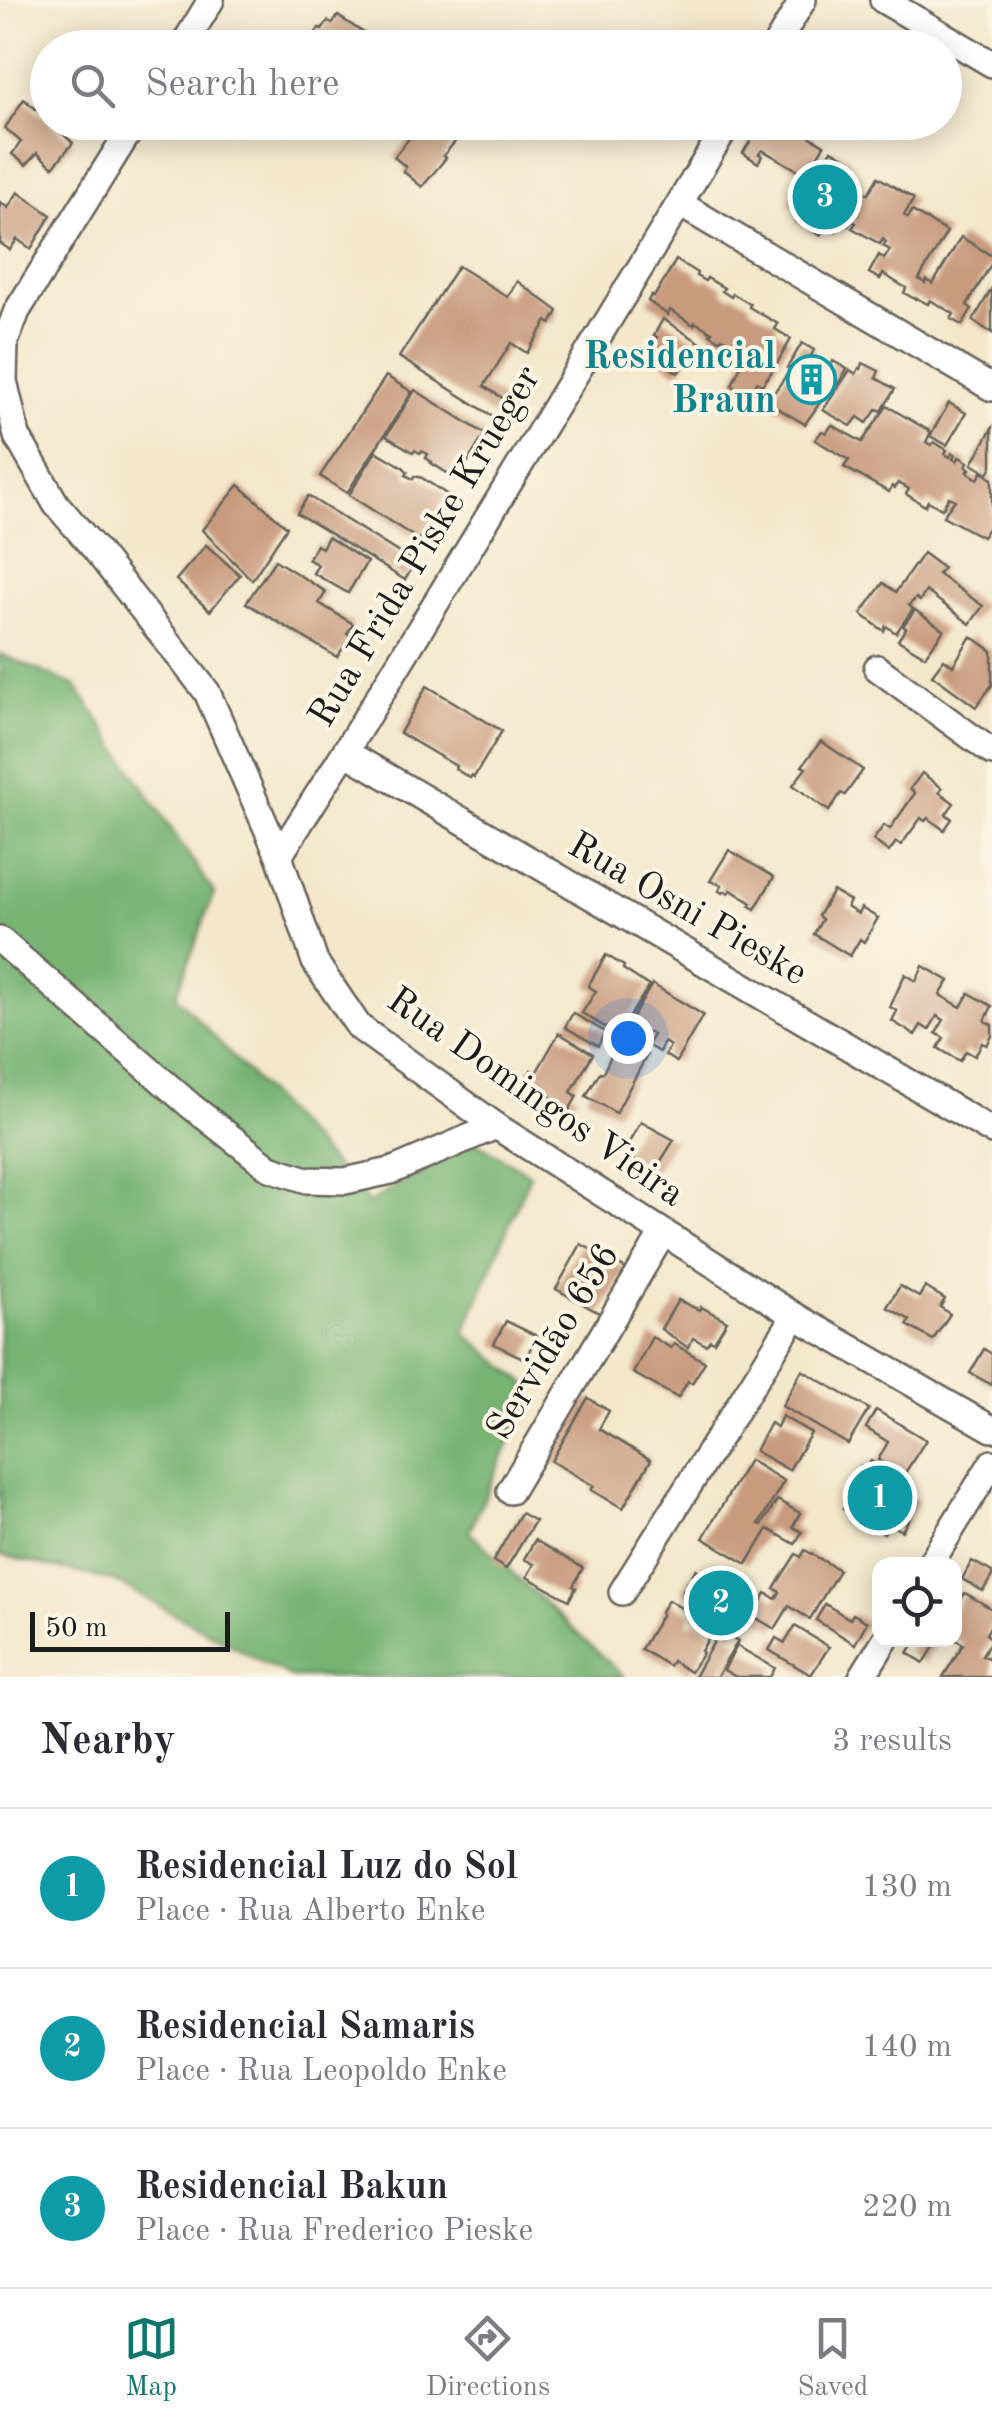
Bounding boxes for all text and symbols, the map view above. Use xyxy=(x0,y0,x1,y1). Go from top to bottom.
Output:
search box xyxy=(30,30,962,140)
icon: search xyxy=(65,58,120,113)
text: Search here xyxy=(145,66,340,104)
pin: 3 xyxy=(792,160,858,234)
place label: Residencial Braun xyxy=(583,339,776,421)
building icon: Residencial Braun xyxy=(785,354,837,406)
street label: Rua Frida Piske Krueger xyxy=(303,360,549,734)
street label: Rua Osni Pieske xyxy=(561,826,813,994)
street label: Rua Domingos Vieira xyxy=(380,981,691,1215)
your location xyxy=(603,1013,654,1064)
street label: Servidão 656 xyxy=(481,1237,627,1447)
pin: 1 xyxy=(848,1460,912,1536)
map controls xyxy=(872,1557,962,1647)
button: locate xyxy=(872,1557,962,1647)
pin: 2 xyxy=(688,1566,754,1640)
scale bar xyxy=(30,1607,230,1652)
text: 50 m xyxy=(45,1615,108,1643)
text: Nearby xyxy=(40,1721,176,1763)
text: 3 results xyxy=(832,1726,952,1758)
text: Residencial Luz do Sol xyxy=(135,1849,518,1887)
text: 1 xyxy=(63,1872,82,1904)
text: 130 m xyxy=(862,1872,952,1904)
text: Place · Rua Alberto Enke xyxy=(135,1896,486,1928)
text: Residencial Samaris xyxy=(135,2009,475,2047)
text: 2 xyxy=(63,2032,82,2064)
text: 140 m xyxy=(862,2032,952,2064)
text: Place · Rua Leopoldo Enke xyxy=(135,2056,507,2088)
text: Residencial Bakun xyxy=(135,2169,448,2207)
text: 3 xyxy=(63,2192,82,2224)
text: 220 m xyxy=(862,2192,952,2224)
text: Place · Rua Frederico Pieske xyxy=(135,2216,533,2248)
tab: Map xyxy=(124,2311,179,2406)
tab: Directions xyxy=(426,2311,550,2406)
tab: Saved xyxy=(797,2311,868,2406)

